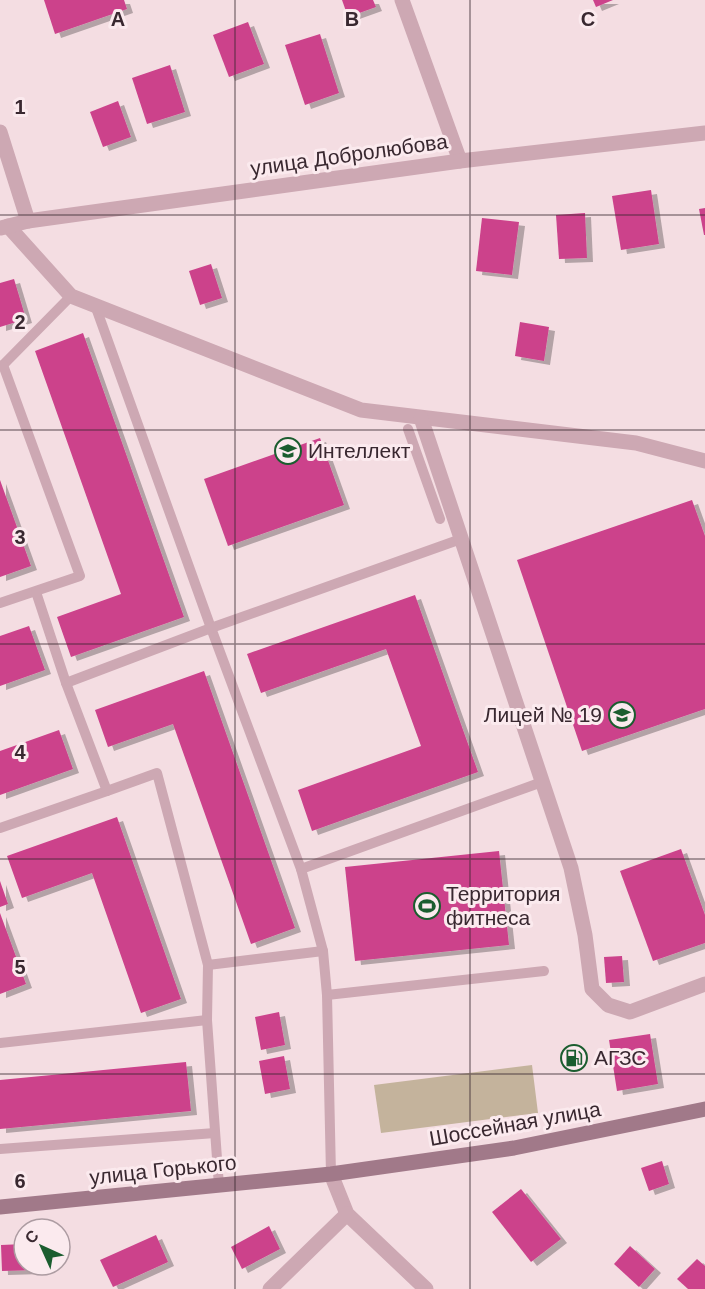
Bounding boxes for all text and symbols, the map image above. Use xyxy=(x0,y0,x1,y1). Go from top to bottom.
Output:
text: A xyxy=(111,8,125,30)
text: B xyxy=(345,8,359,30)
text: C xyxy=(581,8,595,30)
text: 1 xyxy=(14,96,26,118)
street label: улица Добролюбова xyxy=(249,129,449,180)
text: 2 xyxy=(14,311,26,333)
school or university icon: Интеллект xyxy=(273,436,303,466)
place label: Интеллект xyxy=(308,439,411,462)
text: 3 xyxy=(14,526,26,548)
school or university icon: Лицей № 19 xyxy=(607,700,637,730)
place label: Лицей № 19 xyxy=(484,703,602,726)
text: 4 xyxy=(14,741,26,763)
place label: Территория фитнеса xyxy=(446,882,560,929)
sports icon: Территория фитнеса xyxy=(412,891,442,921)
text: 5 xyxy=(14,956,26,978)
fuel station icon: АГЗС xyxy=(559,1043,589,1073)
place label: АГЗС xyxy=(594,1046,647,1069)
street label: Шоссейная улица xyxy=(427,1097,603,1150)
street label: улица Горького xyxy=(88,1150,238,1189)
text: 6 xyxy=(14,1170,26,1192)
north arrow xyxy=(12,1217,72,1277)
text: С xyxy=(22,1226,42,1247)

